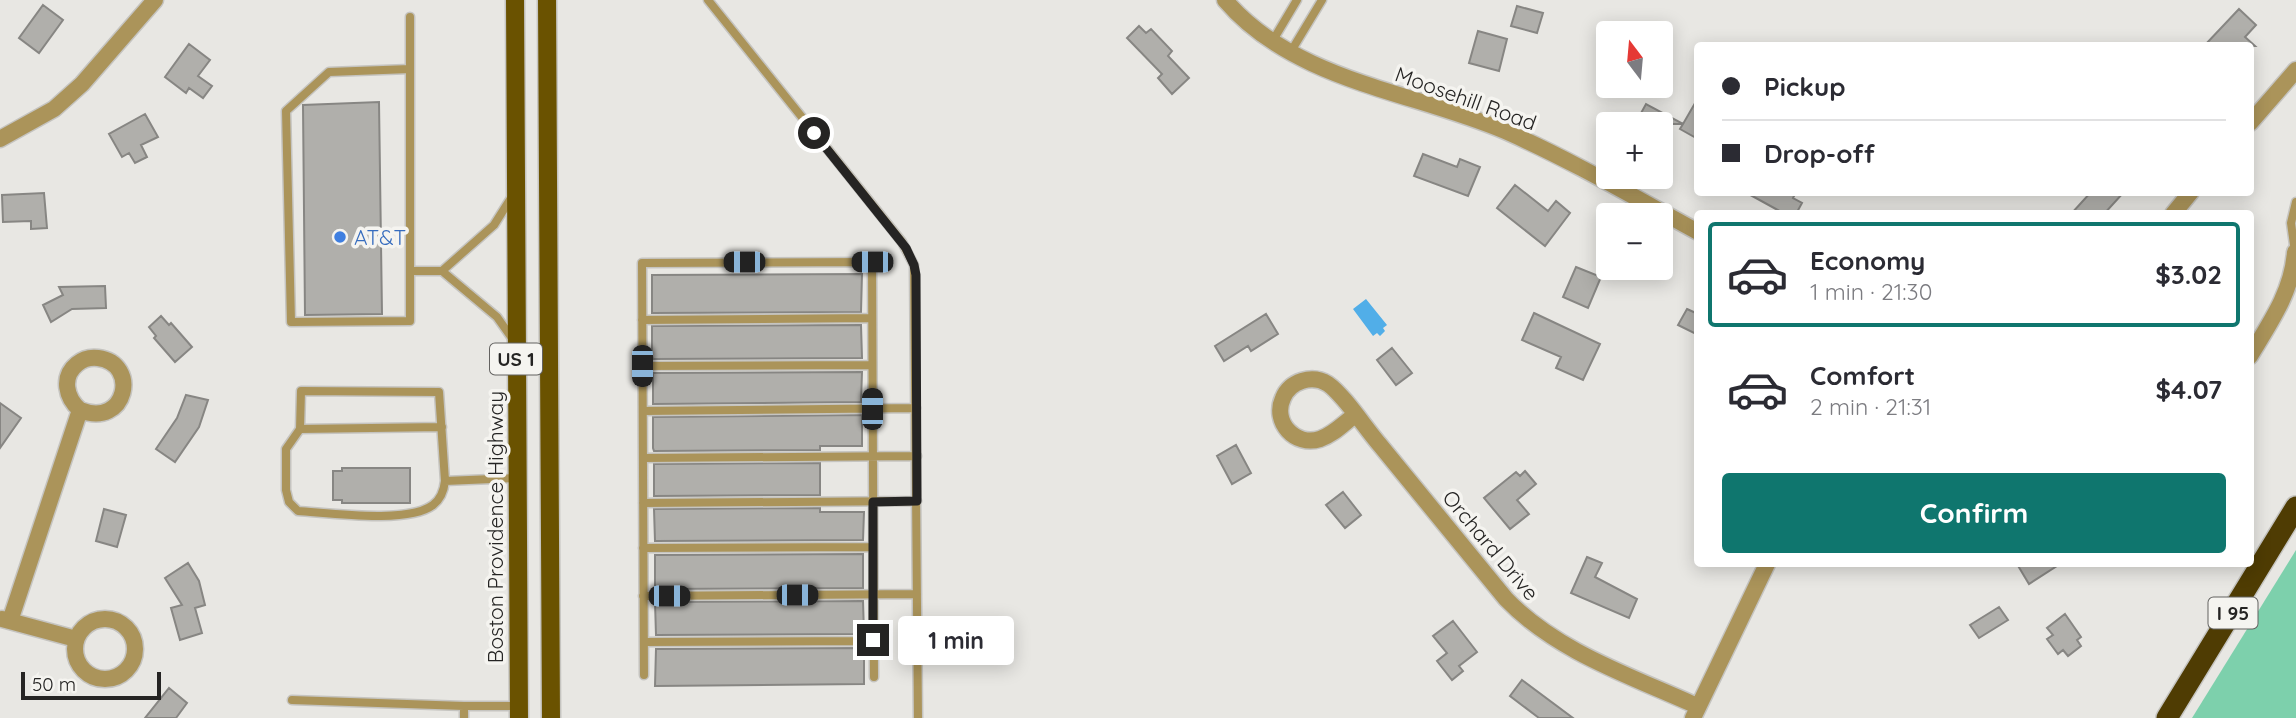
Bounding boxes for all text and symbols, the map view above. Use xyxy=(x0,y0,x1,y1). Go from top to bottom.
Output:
north arrow xyxy=(1596,21,1673,98)
map controls xyxy=(1596,21,1673,280)
street label: Moosehill Road xyxy=(1392,60,1540,136)
text: Pickup xyxy=(1764,70,1846,103)
button: + xyxy=(1596,112,1673,189)
route start xyxy=(798,117,830,149)
text: Drop-off xyxy=(1764,137,1875,170)
button: − xyxy=(1596,203,1673,280)
place label: AT&T xyxy=(354,224,406,250)
marker: AT&T xyxy=(332,229,348,245)
icon: car xyxy=(1726,243,1789,306)
text: Economy xyxy=(1810,244,1925,277)
car xyxy=(724,252,766,273)
car xyxy=(852,252,894,273)
text: $3.02 xyxy=(2155,258,2222,291)
text: 1 min · 21:30 xyxy=(1810,277,1932,306)
road number: US 1 xyxy=(490,344,542,374)
car xyxy=(632,345,653,387)
icon: car xyxy=(1726,358,1789,421)
text: Comfort xyxy=(1810,359,1915,392)
text: $4.07 xyxy=(2156,373,2222,406)
car xyxy=(862,388,883,430)
street label: Boston Providence Highway xyxy=(482,391,508,663)
text: 2 min · 21:31 xyxy=(1810,392,1931,421)
button: Confirm xyxy=(1722,473,2226,553)
street label: Orchard Drive xyxy=(1437,485,1545,605)
car xyxy=(777,585,819,606)
car xyxy=(649,586,691,607)
road number: I 95 xyxy=(2208,598,2258,628)
callout: 1 min xyxy=(898,616,1013,664)
route end xyxy=(857,624,889,656)
text: 1 min xyxy=(928,626,984,655)
scale bar xyxy=(21,669,161,701)
text: 50 m xyxy=(32,672,76,696)

